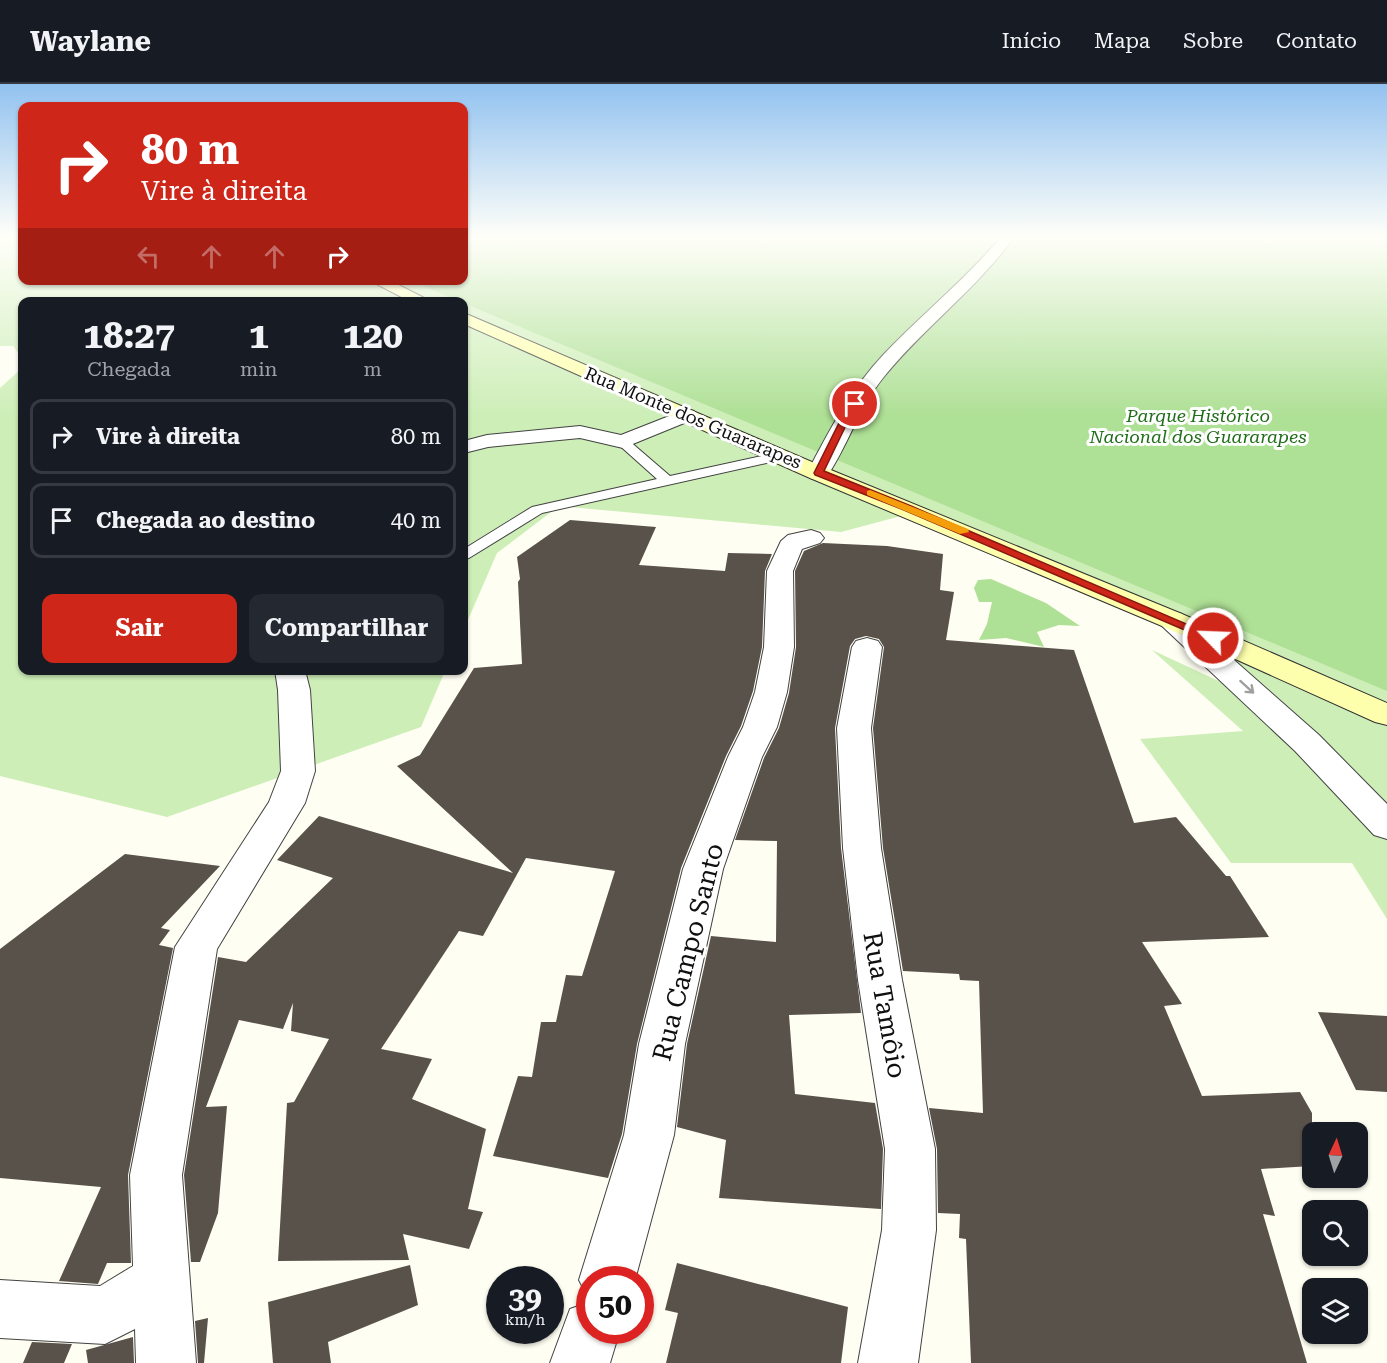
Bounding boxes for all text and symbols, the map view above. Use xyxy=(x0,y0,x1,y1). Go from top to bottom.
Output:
text: Waylane xyxy=(30,25,151,58)
text: Início xyxy=(1002,29,1061,53)
text: Mapa xyxy=(1094,29,1150,53)
text: Sobre xyxy=(1183,29,1243,53)
text: Contato xyxy=(1276,29,1357,53)
text: 80 m xyxy=(141,125,239,174)
icon: right xyxy=(42,126,120,204)
text: Vire à direita xyxy=(141,175,307,207)
icon: left xyxy=(132,240,165,273)
icon: ahead xyxy=(195,240,228,273)
icon: ahead xyxy=(258,240,291,273)
icon: right xyxy=(321,240,354,273)
text: 18:27 xyxy=(83,315,175,357)
text: 1 xyxy=(249,315,269,357)
text: 120 xyxy=(343,315,403,357)
text: Chegada xyxy=(87,357,171,381)
text: min xyxy=(240,357,277,381)
text: m xyxy=(364,357,382,381)
street label: Rua Monte dos Guararapes xyxy=(582,362,805,473)
pin xyxy=(829,378,880,429)
icon: arrive xyxy=(838,387,871,420)
park label: Parque Histórico Nacional dos Guararapes xyxy=(1088,405,1307,447)
icon: right xyxy=(45,420,78,453)
text: Vire à direita xyxy=(96,424,240,449)
text: 80 m xyxy=(391,424,441,449)
icon: arrive xyxy=(45,504,78,537)
text: Chegada ao destino xyxy=(96,508,315,533)
text: 40 m xyxy=(391,508,441,533)
button: Sair xyxy=(42,594,237,663)
button: Compartilhar xyxy=(249,594,444,663)
position arrow xyxy=(1181,606,1245,670)
one-way arrow xyxy=(1239,680,1254,694)
street label: Rua Campo Santo xyxy=(646,840,730,1064)
street label: Rua Tamôio xyxy=(857,929,913,1081)
north arrow xyxy=(1302,1122,1368,1188)
map controls xyxy=(1302,1122,1368,1344)
button: search xyxy=(1302,1200,1368,1266)
speed limit sign: 50 xyxy=(576,1266,654,1344)
button: layers xyxy=(1302,1278,1368,1344)
text: 39 xyxy=(508,1280,542,1315)
text: km/h xyxy=(505,1311,545,1329)

